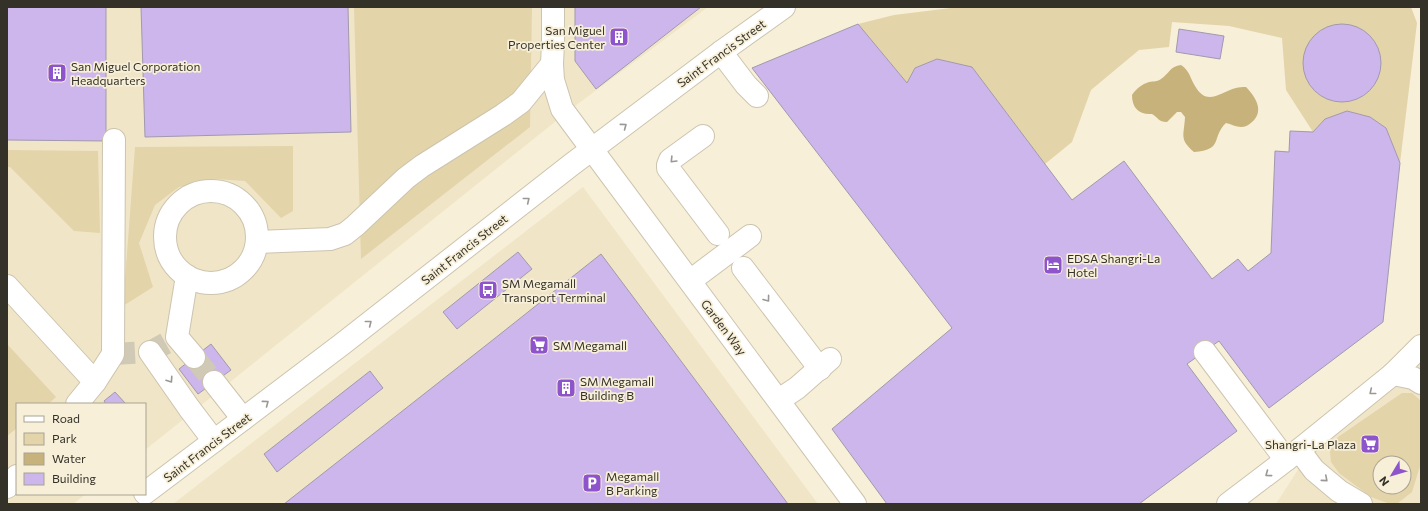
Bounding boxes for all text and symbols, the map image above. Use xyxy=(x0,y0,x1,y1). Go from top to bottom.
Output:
street label: Saint Francis Street xyxy=(674,16,768,90)
place label: San Miguel Properties Center xyxy=(508,23,605,51)
building icon: San Miguel Properties Center xyxy=(608,26,630,48)
place label: San Miguel Corporation Headquarters xyxy=(71,59,200,87)
building icon: San Miguel Corporation Headquarters xyxy=(46,62,68,84)
one-way arrow xyxy=(619,124,626,131)
one-way arrow xyxy=(670,155,677,163)
one-way arrow xyxy=(522,198,529,205)
street label: Saint Francis Street xyxy=(418,211,510,287)
place label: EDSA Shangri-La Hotel xyxy=(1067,251,1160,279)
hotel icon: EDSA Shangri-La Hotel xyxy=(1042,254,1064,276)
place label: SM Megamall Transport Terminal xyxy=(502,276,606,304)
bus stop icon: SM Megamall Transport Terminal xyxy=(477,279,499,301)
one-way arrow xyxy=(762,295,769,302)
street label: Garden Way xyxy=(699,296,749,358)
one-way arrow xyxy=(364,321,371,328)
supermarket icon: SM Megamall xyxy=(528,334,550,356)
place label: SM Megamall xyxy=(553,338,627,352)
place label: SM Megamall Building B xyxy=(580,374,654,402)
one-way arrow xyxy=(165,376,173,383)
building icon: SM Megamall Building B xyxy=(555,377,577,399)
one-way arrow xyxy=(1369,387,1376,394)
one-way arrow xyxy=(261,400,268,407)
legend xyxy=(16,403,146,495)
street label: Saint Francis Street xyxy=(161,410,253,484)
text: Road xyxy=(52,411,80,425)
text: Park xyxy=(52,431,78,445)
supermarket icon: Shangri-La Plaza xyxy=(1359,433,1381,455)
place label: Shangri-La Plaza xyxy=(1265,437,1356,451)
text: Water xyxy=(52,451,86,465)
north arrow xyxy=(1372,455,1412,495)
place label: Megamall B Parking xyxy=(606,469,659,497)
one-way arrow xyxy=(1266,469,1273,476)
text: Building xyxy=(52,471,96,485)
parking icon: Megamall B Parking xyxy=(581,472,603,494)
text: N xyxy=(1376,474,1391,489)
one-way arrow xyxy=(1320,475,1328,482)

